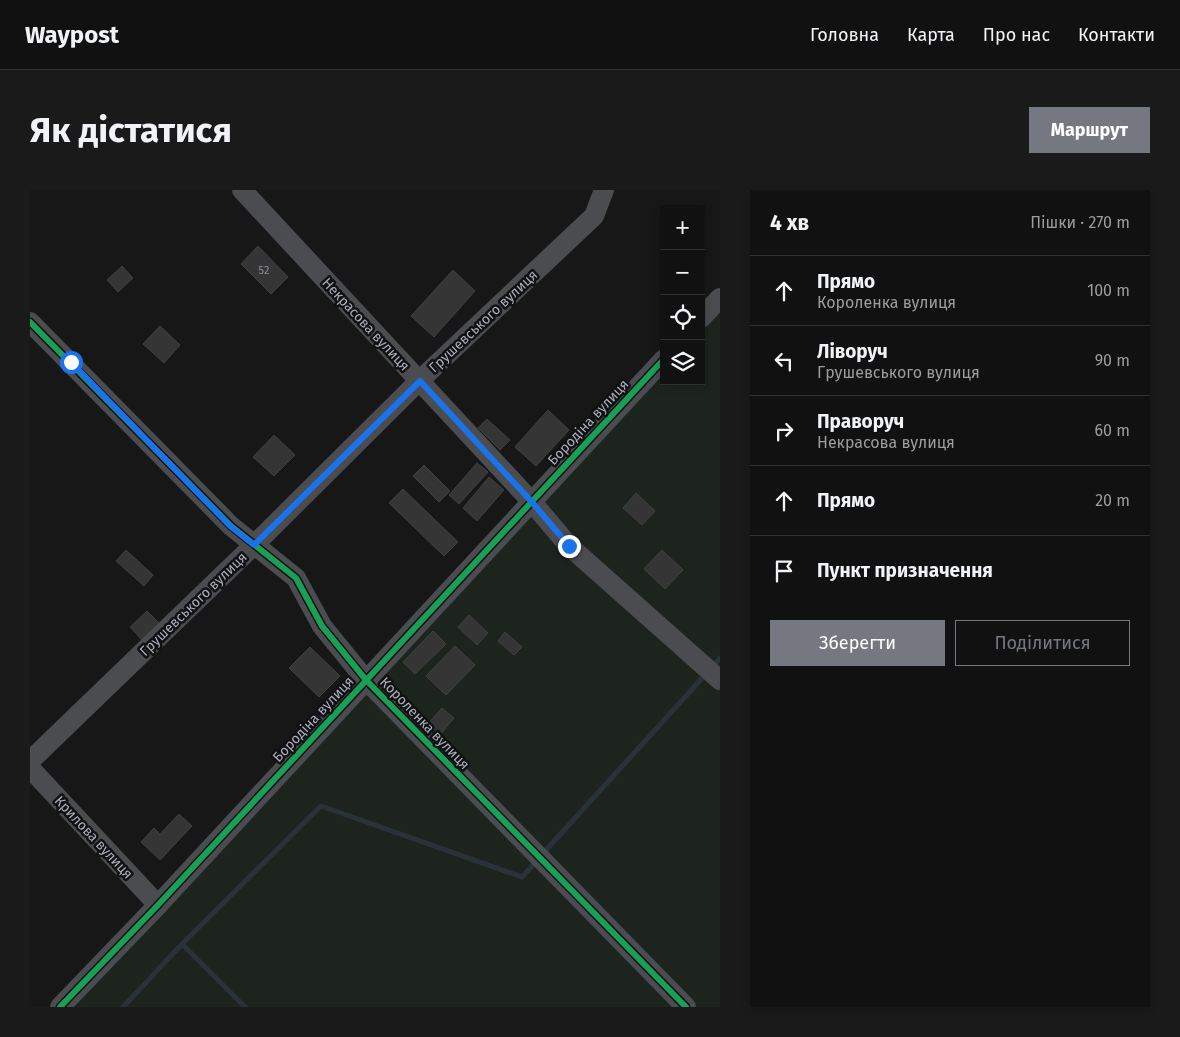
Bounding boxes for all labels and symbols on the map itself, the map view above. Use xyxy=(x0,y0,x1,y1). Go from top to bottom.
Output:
house number: 52 xyxy=(259,264,269,277)
street label: Грушевського вулиця xyxy=(425,267,541,376)
street label: Некрасова вулиця xyxy=(318,274,413,374)
route start xyxy=(60,351,83,374)
street label: Бородіна вулиця xyxy=(544,376,632,469)
route end xyxy=(558,535,581,558)
street label: Грушевського вулиця xyxy=(136,549,250,660)
street label: Бородіна вулиця xyxy=(269,673,357,766)
street label: Короленка вулиця xyxy=(376,674,473,773)
street label: Крилова вулиця xyxy=(51,792,136,882)

